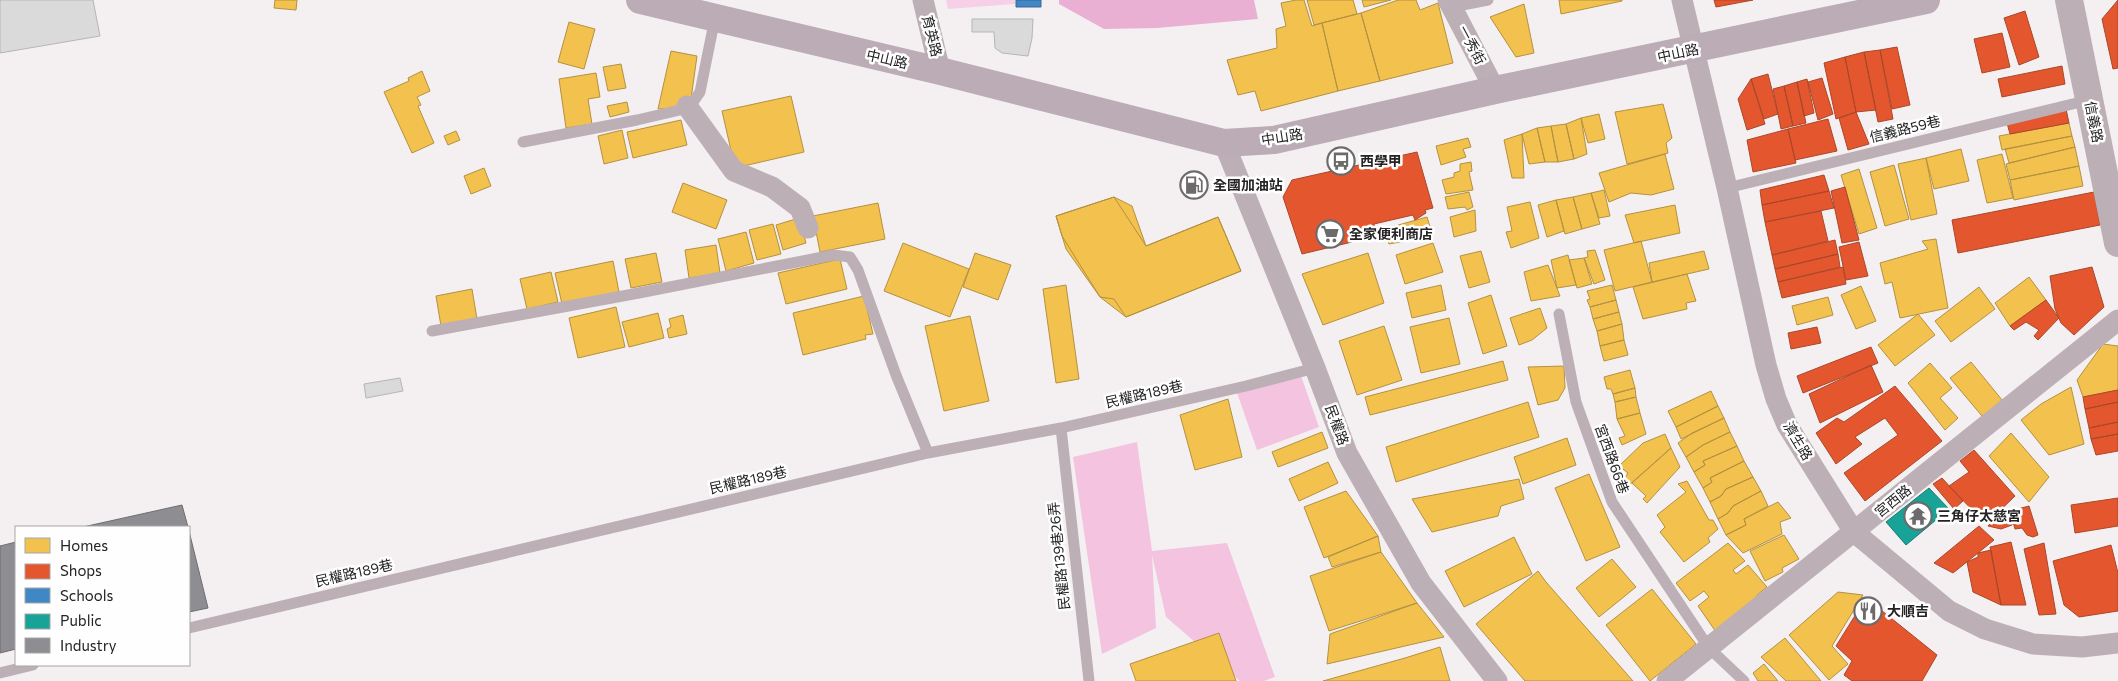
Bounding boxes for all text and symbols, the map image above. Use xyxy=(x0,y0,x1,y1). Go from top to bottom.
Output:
street label: 育英路 xyxy=(919,13,946,58)
street label: 一秀街 xyxy=(1455,22,1490,67)
street label: 中山路 xyxy=(1656,40,1700,65)
street label: 中山路 xyxy=(865,46,909,72)
street label: 信義路 xyxy=(2082,100,2107,144)
street label: 信義路59巷 xyxy=(1868,111,1942,146)
street label: 中山路 xyxy=(1260,125,1304,148)
bus stop icon: 西學甲 xyxy=(1326,146,1356,176)
place label: 西學甲 xyxy=(1360,152,1402,169)
fuel station icon: 全國加油站 xyxy=(1179,170,1209,200)
place label: 全國加油站 xyxy=(1213,176,1283,193)
supermarket icon: 全家便利商店 xyxy=(1315,219,1345,249)
place label: 全家便利商店 xyxy=(1349,225,1433,242)
street label: 民權路189巷 xyxy=(1103,376,1184,411)
street label: 民權路 xyxy=(1322,402,1353,447)
street label: 濟生路 xyxy=(1780,418,1817,463)
street label: 宮西路66巷 xyxy=(1592,422,1633,496)
street label: 民權路189巷 xyxy=(707,462,788,497)
street label: 宮西路 xyxy=(1871,481,1914,520)
street label: 民權路139巷26弄 xyxy=(1044,501,1073,611)
temple icon: 三角仔太慈宮 xyxy=(1903,501,1933,531)
place label: 三角仔太慈宮 xyxy=(1937,507,2021,524)
legend xyxy=(15,526,190,666)
text: Homes xyxy=(60,536,108,554)
street label: 民權路189巷 xyxy=(313,555,394,590)
text: Shops xyxy=(60,561,102,579)
text: Schools xyxy=(60,586,114,604)
restaurant icon: 大順吉 xyxy=(1853,596,1883,626)
place label: 大順吉 xyxy=(1887,602,1929,619)
text: Public xyxy=(60,611,102,629)
text: Industry xyxy=(60,636,117,654)

